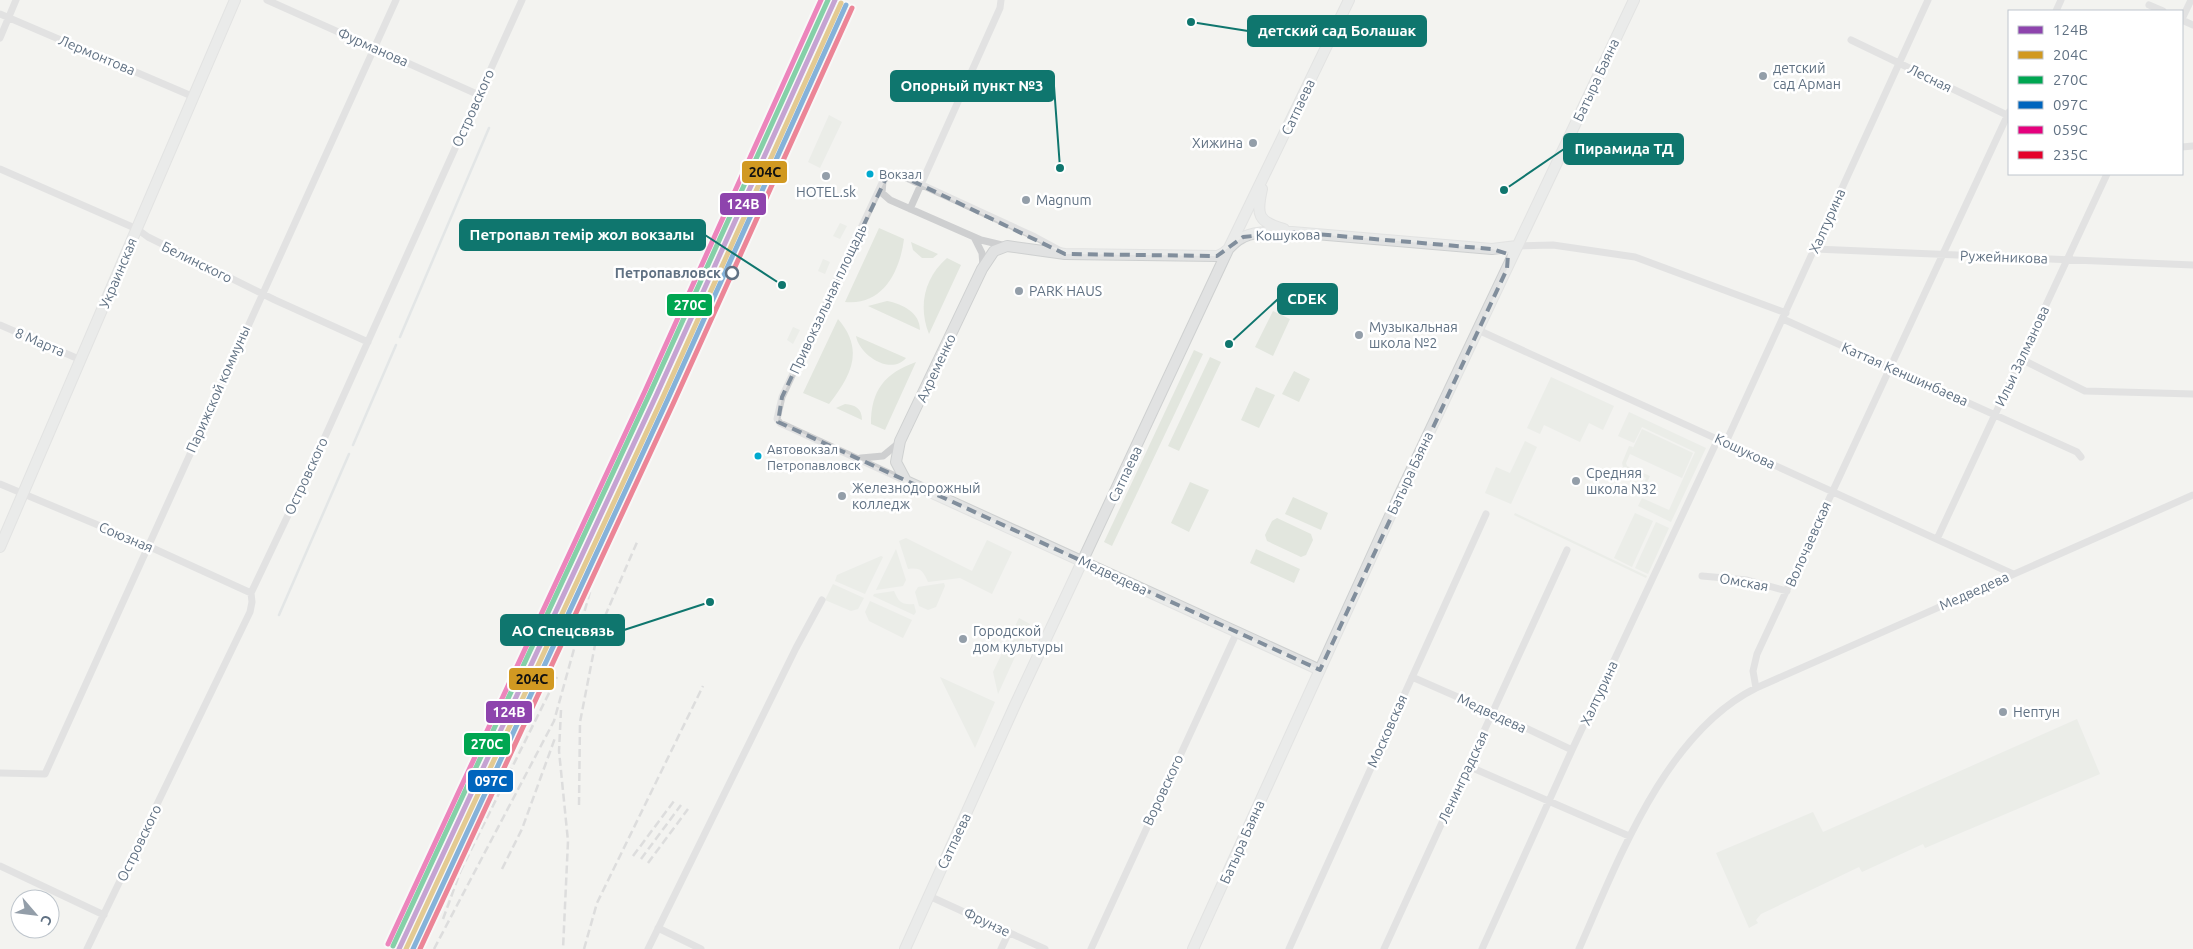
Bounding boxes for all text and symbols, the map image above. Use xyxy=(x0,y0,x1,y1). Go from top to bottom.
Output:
legend xyxy=(2008,10,2183,175)
callout: детский сад Болашак xyxy=(1248,16,1426,46)
text: 124В xyxy=(2053,21,2088,38)
text: детский сад Болашак xyxy=(1258,22,1417,39)
street label: Фурманова xyxy=(335,24,411,70)
street label: Лермонтова xyxy=(56,32,138,78)
street label: Батыра Баяна xyxy=(1570,36,1622,124)
text: 204С xyxy=(2053,46,2088,63)
place label: детский сад Арман xyxy=(1773,60,1841,92)
street label: Лесная xyxy=(1905,61,1955,95)
street label: Островского xyxy=(449,67,497,149)
marker: детский сад Арман xyxy=(1757,70,1769,82)
callout: Опорный пункт №3 xyxy=(891,71,1054,101)
text: 270С xyxy=(2053,71,2088,88)
street label: Сатпаева xyxy=(1278,76,1318,138)
text: Опорный пункт №3 xyxy=(900,77,1044,94)
text: 097С xyxy=(2053,96,2088,113)
text: 059С xyxy=(2053,121,2088,138)
callout: Пирамида ТД xyxy=(1564,134,1683,164)
place label: Хижина xyxy=(1192,135,1243,151)
marker: Хижина xyxy=(1247,137,1259,149)
text: Пирамида ТД xyxy=(1574,140,1674,157)
text: 235С xyxy=(2053,146,2088,163)
line badge: 204С xyxy=(741,160,788,184)
text: 204С xyxy=(749,164,781,180)
place label: Вокзал xyxy=(879,167,922,181)
marker: Вокзал xyxy=(865,169,875,179)
marker: HOTEL.sk xyxy=(820,170,832,182)
place label: HOTEL.sk xyxy=(796,184,856,200)
street label: Халтурина xyxy=(1806,186,1848,256)
line badge: 124В xyxy=(719,192,767,216)
place label: Magnum xyxy=(1036,192,1091,208)
marker: Magnum xyxy=(1020,194,1032,206)
text: 124В xyxy=(727,196,759,212)
callout: Петропавл темір жол вокзалы xyxy=(460,220,705,250)
street label: Привокзальная площадь xyxy=(786,222,870,376)
text: Петропавл темір жол вокзалы xyxy=(470,226,694,243)
street label: Кошукова xyxy=(1256,226,1320,244)
street label: Украинская xyxy=(96,235,140,311)
street label: Белинского xyxy=(159,238,235,286)
street label: Ружейникова xyxy=(1960,247,2048,267)
place label: Петропавловск xyxy=(615,265,721,281)
marker: Петропавловск xyxy=(725,266,739,280)
place label: PARK HAUS xyxy=(1029,283,1102,299)
callout: CDEK xyxy=(1278,284,1337,314)
marker: PARK HAUS xyxy=(1013,285,1025,297)
text: CDEK xyxy=(1287,290,1327,307)
line badge: 270С xyxy=(666,293,713,317)
text: 270С xyxy=(674,297,706,313)
street label: Ильи Залманова xyxy=(1992,303,2052,409)
place label: Музыкальная школа №2 xyxy=(1369,319,1458,351)
street label: Парижской коммуны xyxy=(183,323,253,455)
street label: 8 Марта xyxy=(13,324,67,360)
marker: Музыкальная школа №2 xyxy=(1353,329,1365,341)
street label: Ахременко xyxy=(913,331,959,405)
street label: Каттая Кеншинбаева xyxy=(1839,339,1971,409)
street label: Батыра Баяна xyxy=(1384,429,1436,517)
street label: Кошукова xyxy=(1712,430,1778,472)
street label: Островского xyxy=(281,435,331,517)
place label: Автовокзал Петропавловск xyxy=(767,442,861,472)
street label: Сатпаева xyxy=(1105,443,1145,505)
marker: Автовокзал Петропавловск xyxy=(753,451,763,461)
place label: Средняя школа N32 xyxy=(1586,465,1657,497)
marker: Средняя школа N32 xyxy=(1570,475,1582,487)
place label: Железнодорожный колледж xyxy=(852,480,980,512)
marker: Железнодорожный колледж xyxy=(836,490,848,502)
street label: Волочаевская xyxy=(1782,499,1834,589)
street label: Союзная xyxy=(96,518,156,556)
street label: Медведева xyxy=(1076,552,1150,598)
street label: Медведева xyxy=(1937,569,2011,613)
street label: Омская xyxy=(1718,570,1770,594)
callout: АО Спецсвязь xyxy=(501,615,624,645)
text: АО Спецсвязь xyxy=(512,622,614,639)
place label: Городской дом культуры xyxy=(973,623,1063,655)
marker: Городской дом культуры xyxy=(957,633,969,645)
street label: Халтурина xyxy=(1577,658,1621,728)
line badge: 204С xyxy=(508,667,555,691)
text: 204С xyxy=(516,671,548,687)
street label: Медведева xyxy=(1455,690,1529,736)
street label: Московская xyxy=(1364,692,1410,770)
line badge: 124В xyxy=(485,700,533,724)
text: 124В xyxy=(493,704,525,720)
place label: Нептун xyxy=(2013,704,2060,720)
marker: Нептун xyxy=(1997,706,2009,718)
street label: Ленинградская xyxy=(1435,728,1491,826)
line badge: 270С xyxy=(463,732,511,756)
text: 270С xyxy=(471,736,503,752)
street label: Воровского xyxy=(1140,752,1186,828)
line badge: 097С xyxy=(467,769,514,793)
text: 097С xyxy=(475,773,507,789)
street label: Батыра Баяна xyxy=(1216,798,1268,886)
street label: Островского xyxy=(114,802,164,884)
street label: Сатпаева xyxy=(934,810,974,872)
north arrow xyxy=(10,889,60,939)
street label: Фрунзе xyxy=(961,904,1013,940)
text: С xyxy=(37,912,56,928)

